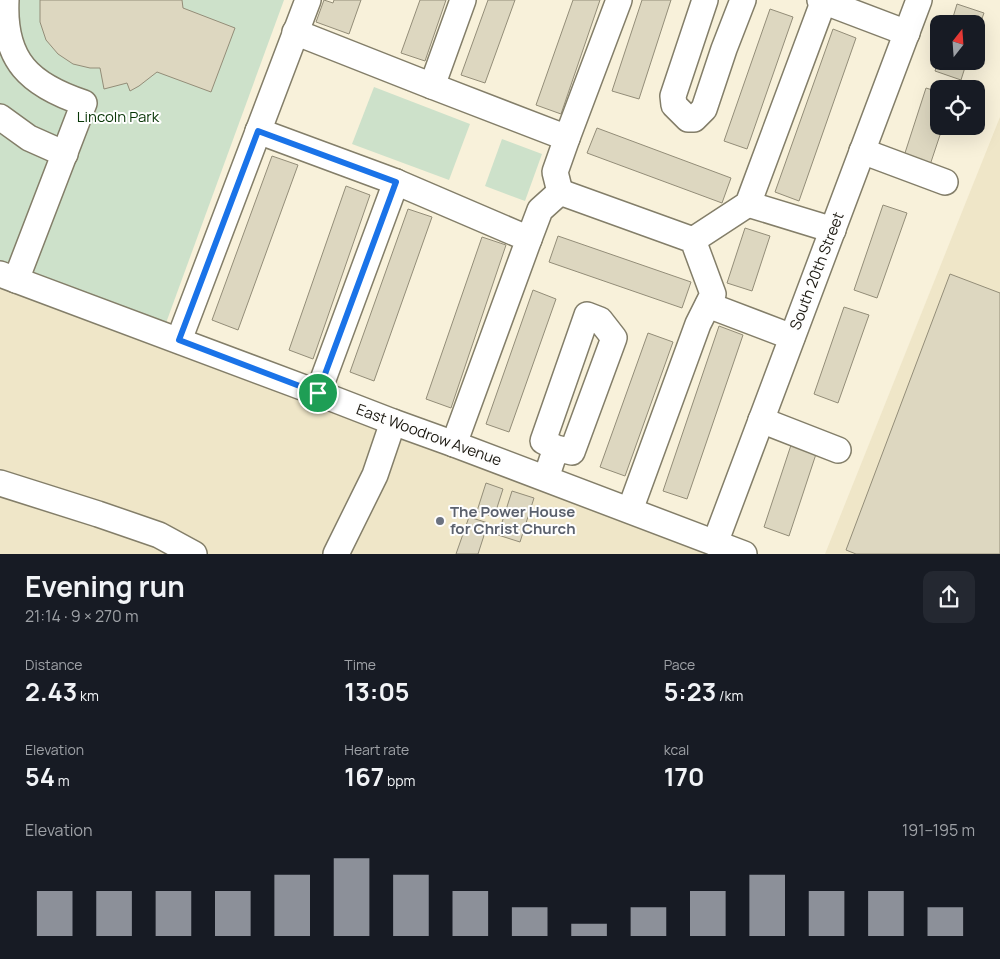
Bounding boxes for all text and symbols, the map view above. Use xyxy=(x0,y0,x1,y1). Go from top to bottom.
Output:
north arrow xyxy=(930,15,985,70)
map controls xyxy=(930,15,985,135)
button: locate xyxy=(930,80,985,135)
park label: Lincoln Park xyxy=(77,106,160,127)
street label: South 20th Street xyxy=(784,209,849,333)
pin xyxy=(297,372,339,414)
icon: arrive xyxy=(304,379,332,407)
street label: East Woodrow Avenue xyxy=(354,398,505,471)
place label: The Power House for Christ Church xyxy=(450,501,576,539)
marker: The Power House for Christ Church xyxy=(434,515,446,527)
text: Evening run xyxy=(25,567,185,605)
button: share xyxy=(923,571,975,623)
text: 21:14 · 9 × 270 m xyxy=(25,605,139,627)
text: Distance xyxy=(25,655,82,674)
text: Time xyxy=(344,655,376,674)
text: Pace xyxy=(664,655,695,674)
text: 2.43 xyxy=(25,674,77,709)
text: 13:05 xyxy=(344,674,409,709)
text: 5:23 xyxy=(664,674,716,709)
text: km xyxy=(77,686,99,705)
text: /km xyxy=(716,686,743,705)
text: Elevation xyxy=(25,740,84,759)
text: Heart rate xyxy=(344,740,409,759)
text: kcal xyxy=(664,740,689,759)
text: 54 xyxy=(25,759,55,794)
text: 167 xyxy=(344,759,384,794)
text: 170 xyxy=(664,759,704,794)
text: m xyxy=(55,771,70,790)
text: bpm xyxy=(384,771,415,790)
text: Elevation xyxy=(25,819,93,841)
text: 191–195 m xyxy=(902,819,975,841)

